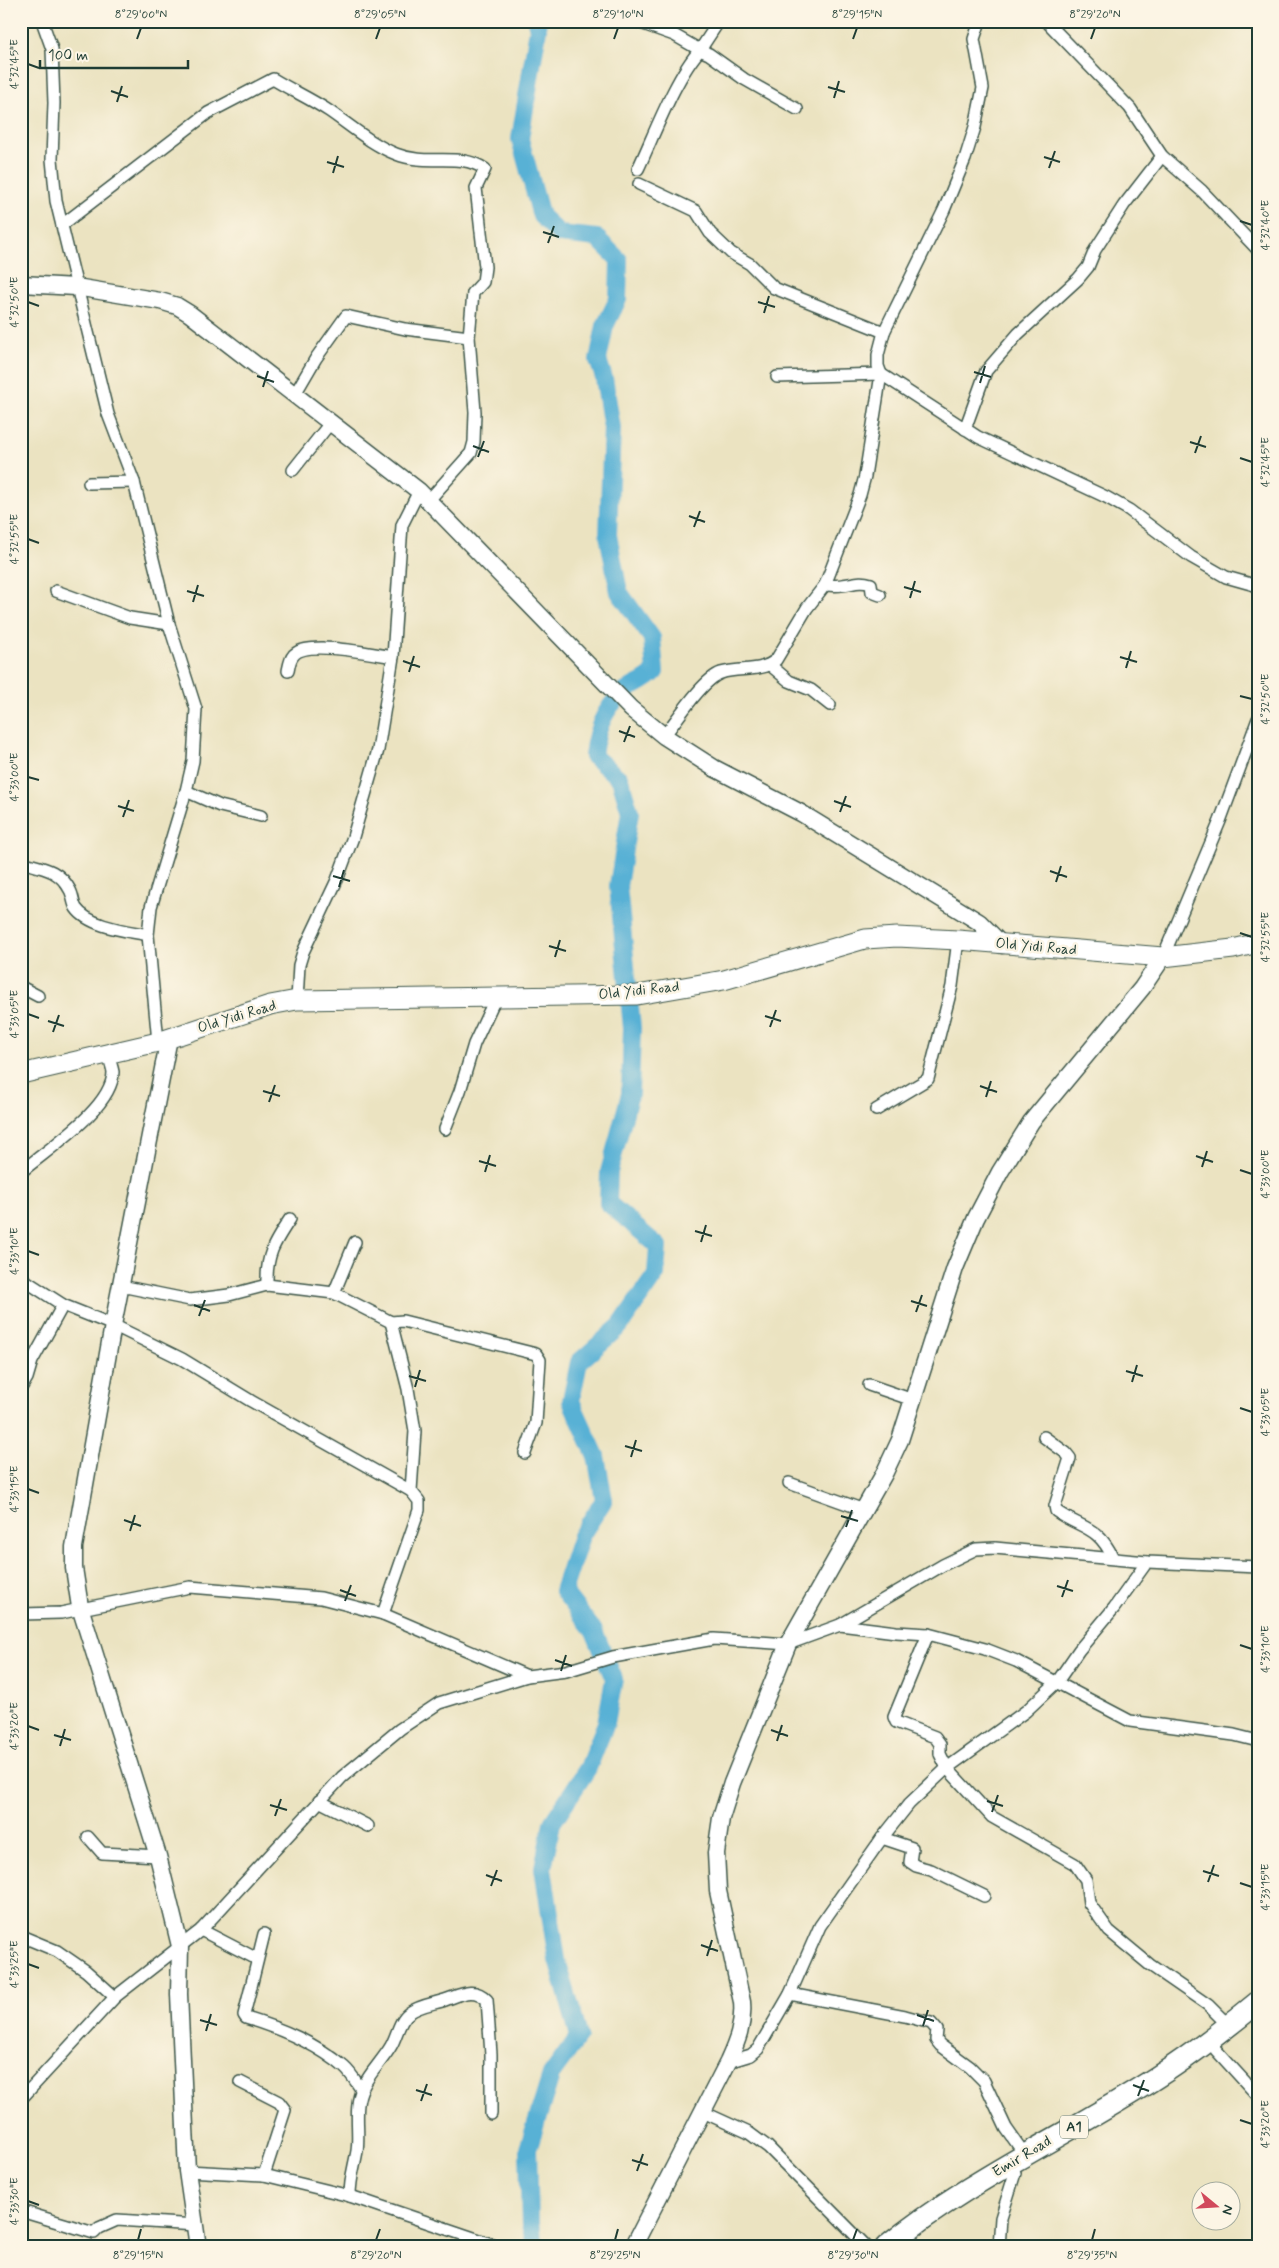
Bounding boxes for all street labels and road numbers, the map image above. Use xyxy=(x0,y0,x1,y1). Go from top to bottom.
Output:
street label: Old Yidi Road xyxy=(995,933,1077,961)
street label: Old Yidi Road xyxy=(597,977,681,1005)
street label: Old Yidi Road xyxy=(195,996,279,1038)
road number: A1 xyxy=(1060,2116,1088,2138)
street label: Emir Road xyxy=(989,2132,1055,2182)

